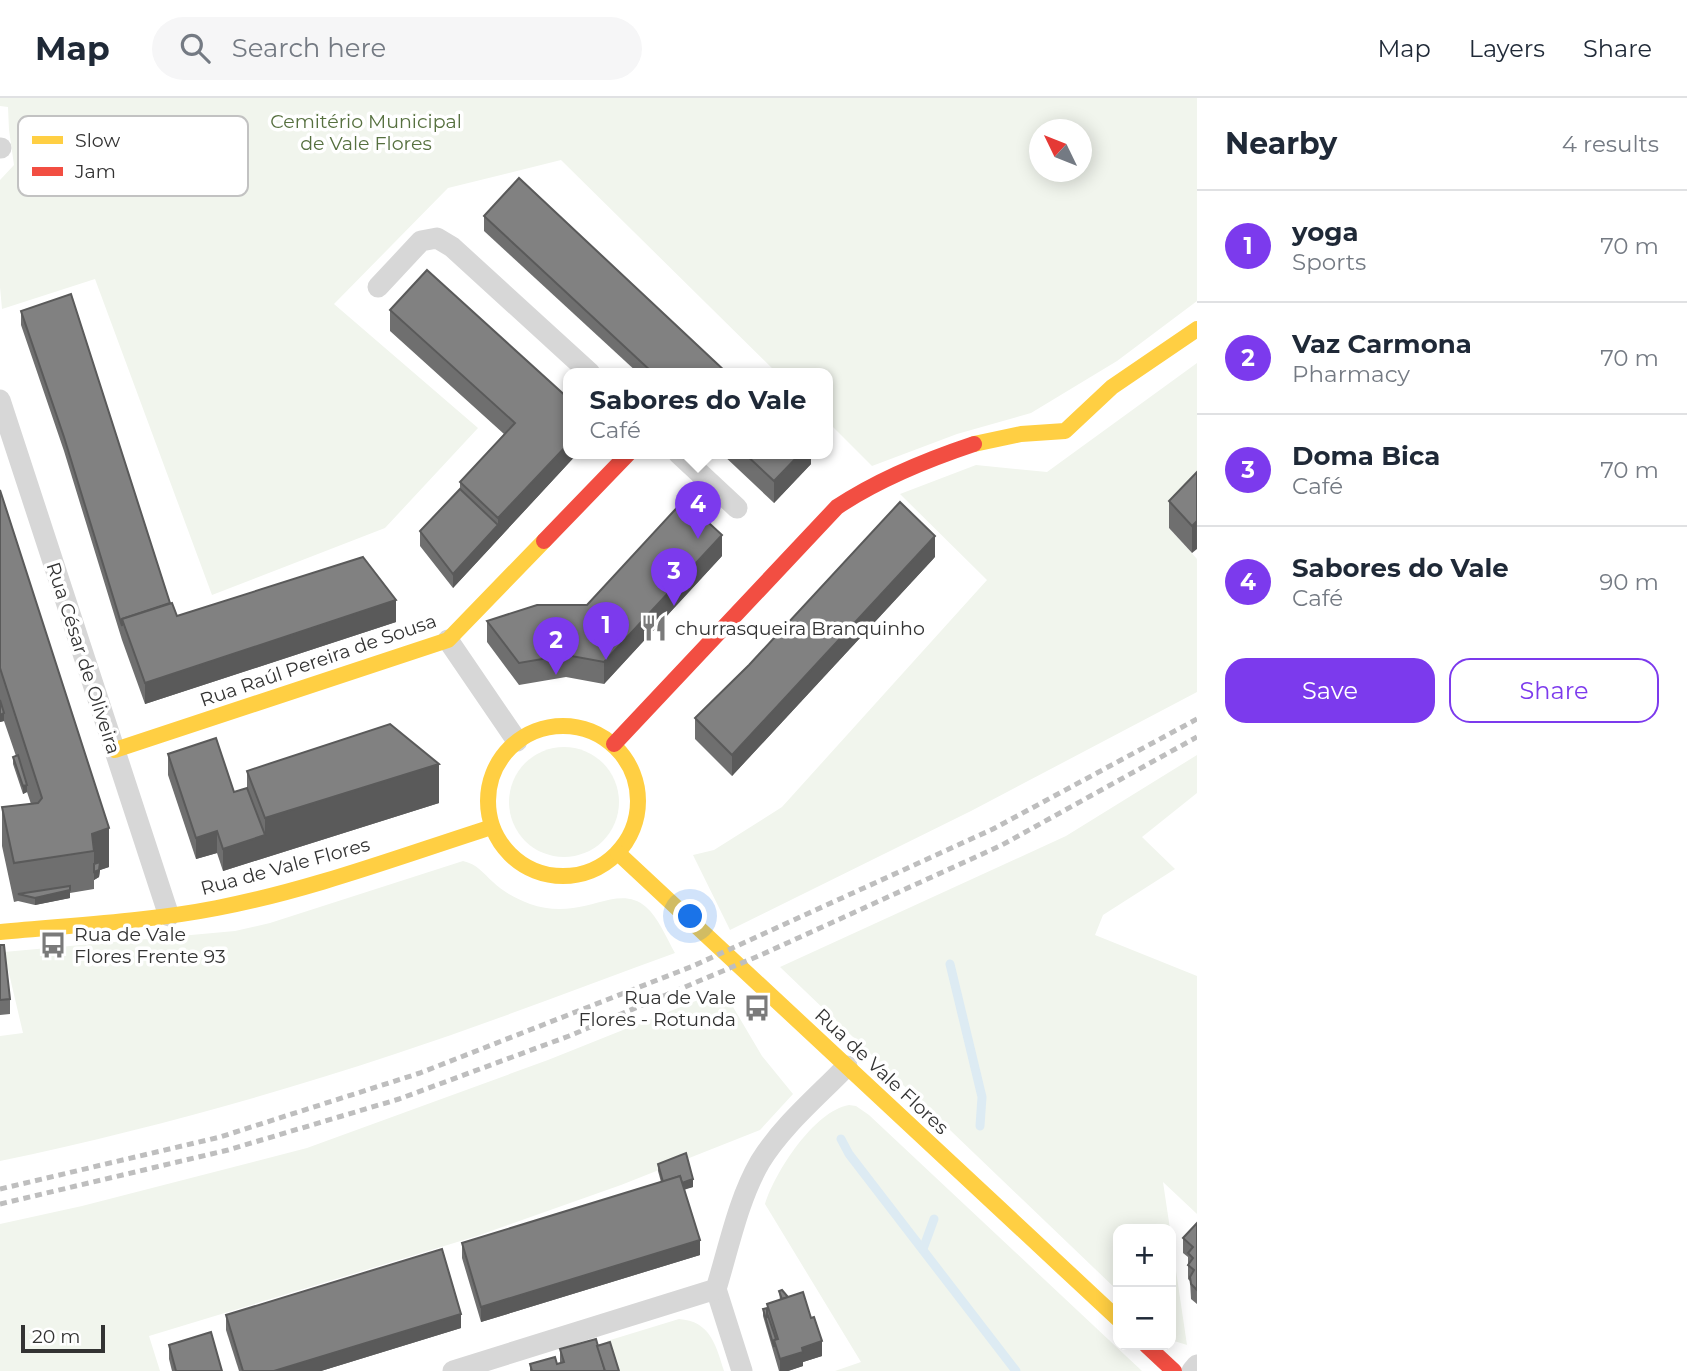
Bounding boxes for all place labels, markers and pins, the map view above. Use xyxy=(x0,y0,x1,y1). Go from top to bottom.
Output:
pin: 4 xyxy=(675,481,721,539)
pin: 3 xyxy=(651,548,697,606)
pin: 1 xyxy=(583,602,629,660)
restaurant icon: churrasqueira Branquinho xyxy=(639,613,669,643)
pin: 2 xyxy=(533,617,579,675)
place label: churrasqueira Branquinho xyxy=(675,617,925,640)
place label: Rua de Vale Flores Frente 93 xyxy=(74,923,226,968)
bus stop icon: Rua de Vale Flores Frente 93 xyxy=(38,930,68,960)
place label: Rua de Vale Flores - Rotunda xyxy=(579,986,736,1031)
bus stop icon: Rua de Vale Flores - Rotunda xyxy=(742,993,772,1023)

